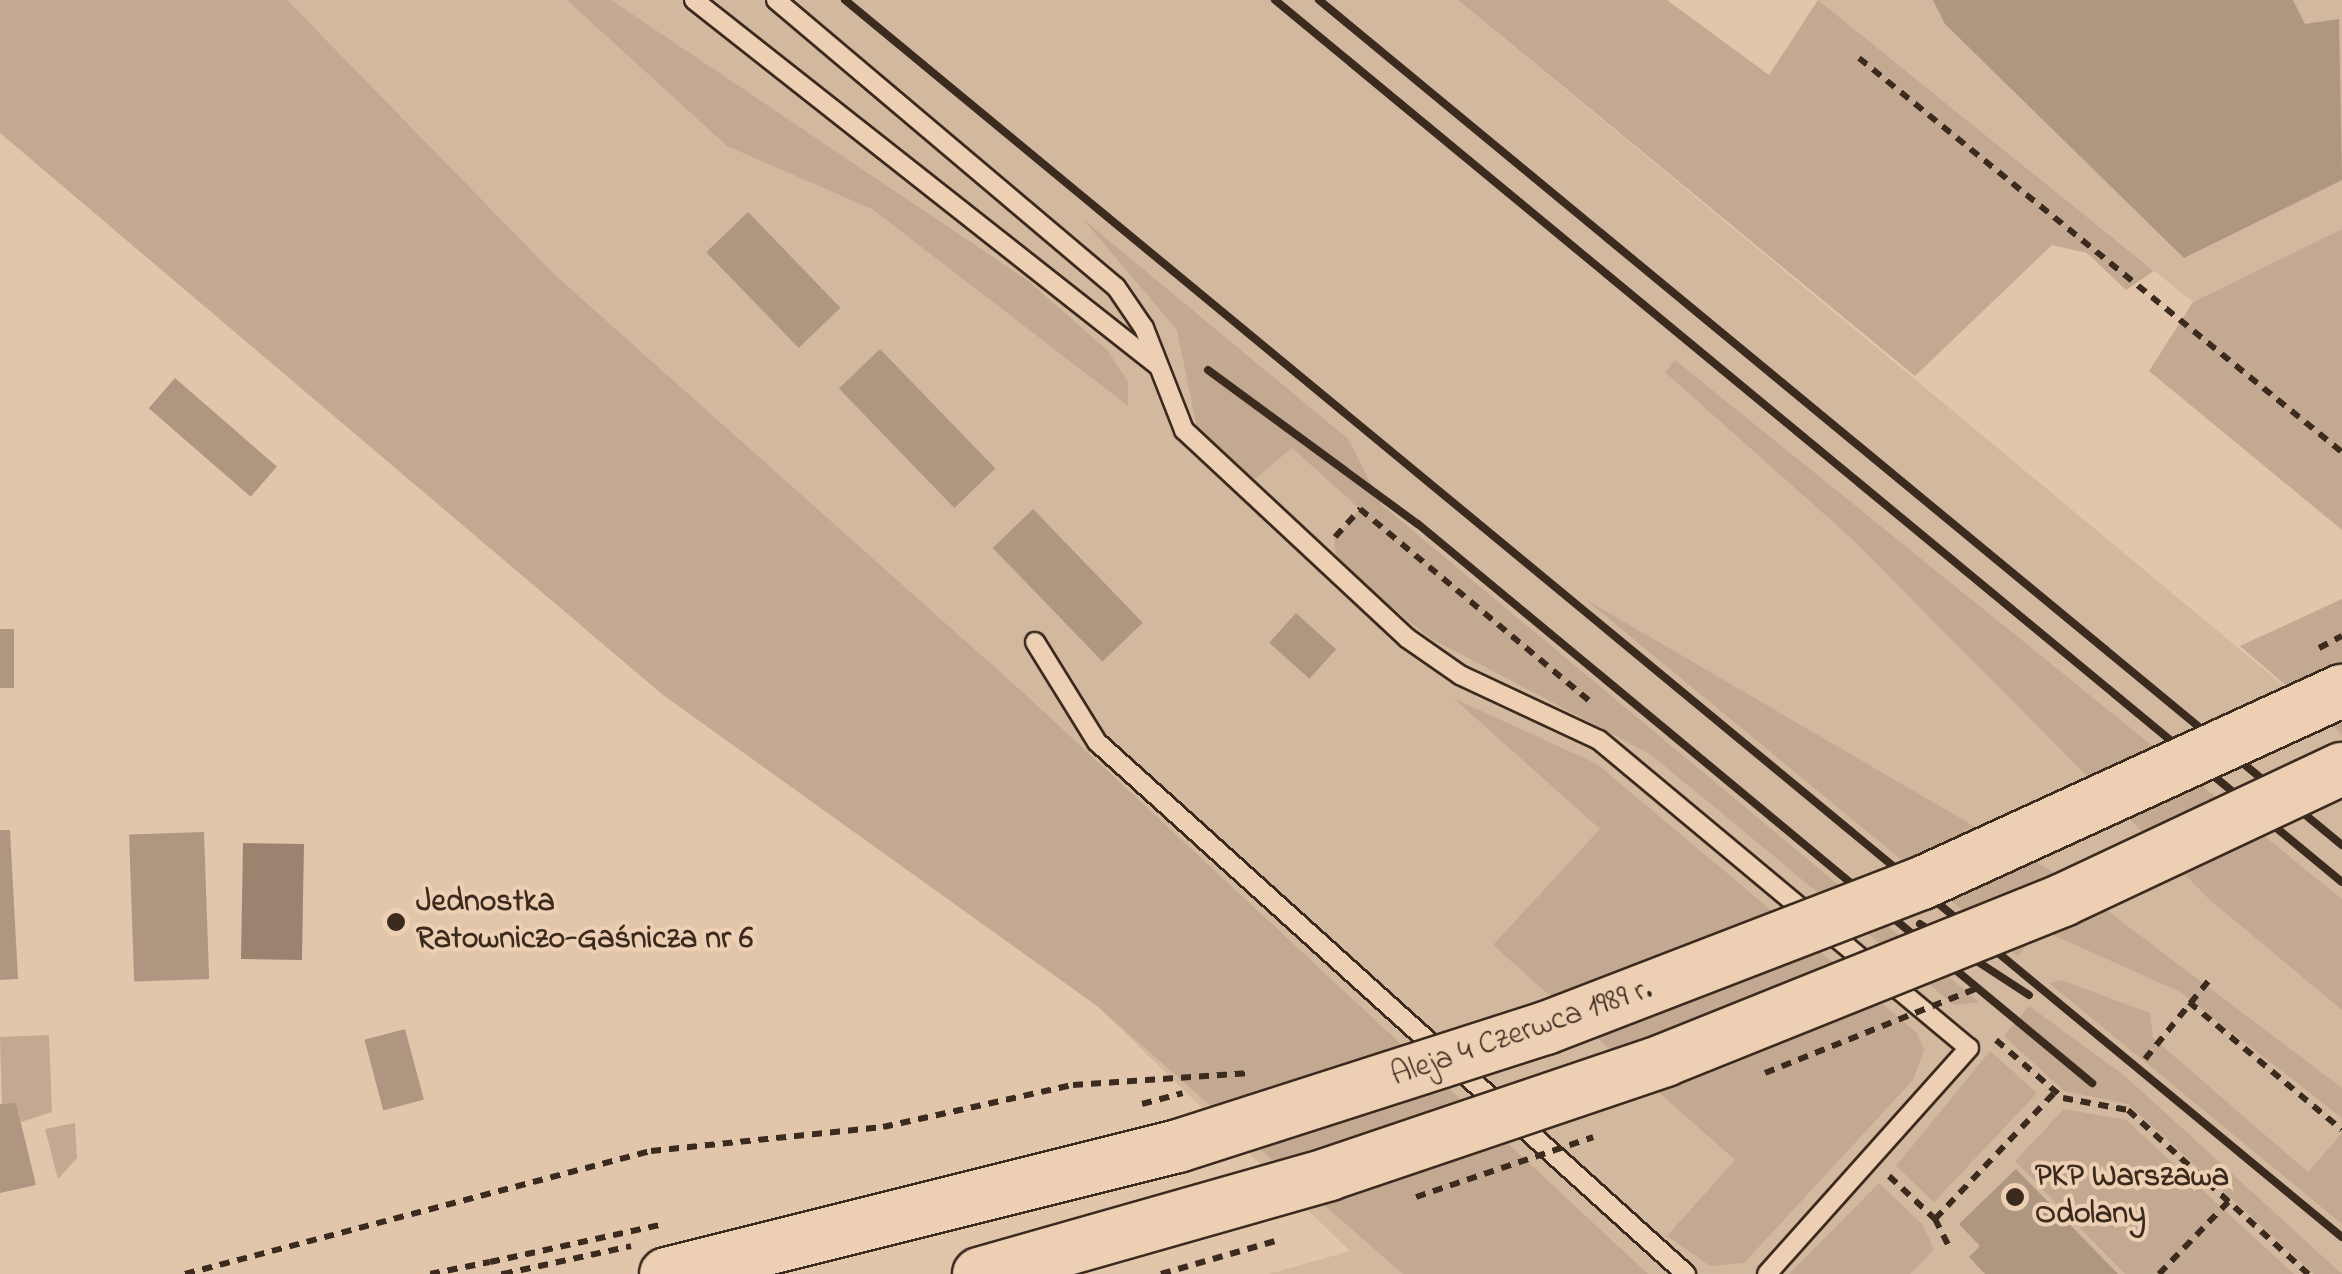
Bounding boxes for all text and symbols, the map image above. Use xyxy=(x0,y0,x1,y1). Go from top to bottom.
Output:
place label: Jednostka Ratowniczo-Gaśnicza nr 6 xyxy=(416,885,753,960)
marker: Jednostka Ratowniczo-Gaśnicza nr 6 xyxy=(385,911,407,933)
street label: Aleja 4 Czerwca 1989 r. xyxy=(1386,971,1658,1097)
place label: PKP Warszawa Odolany xyxy=(2035,1160,2229,1235)
marker: PKP Warszawa Odolany xyxy=(2004,1186,2026,1208)

